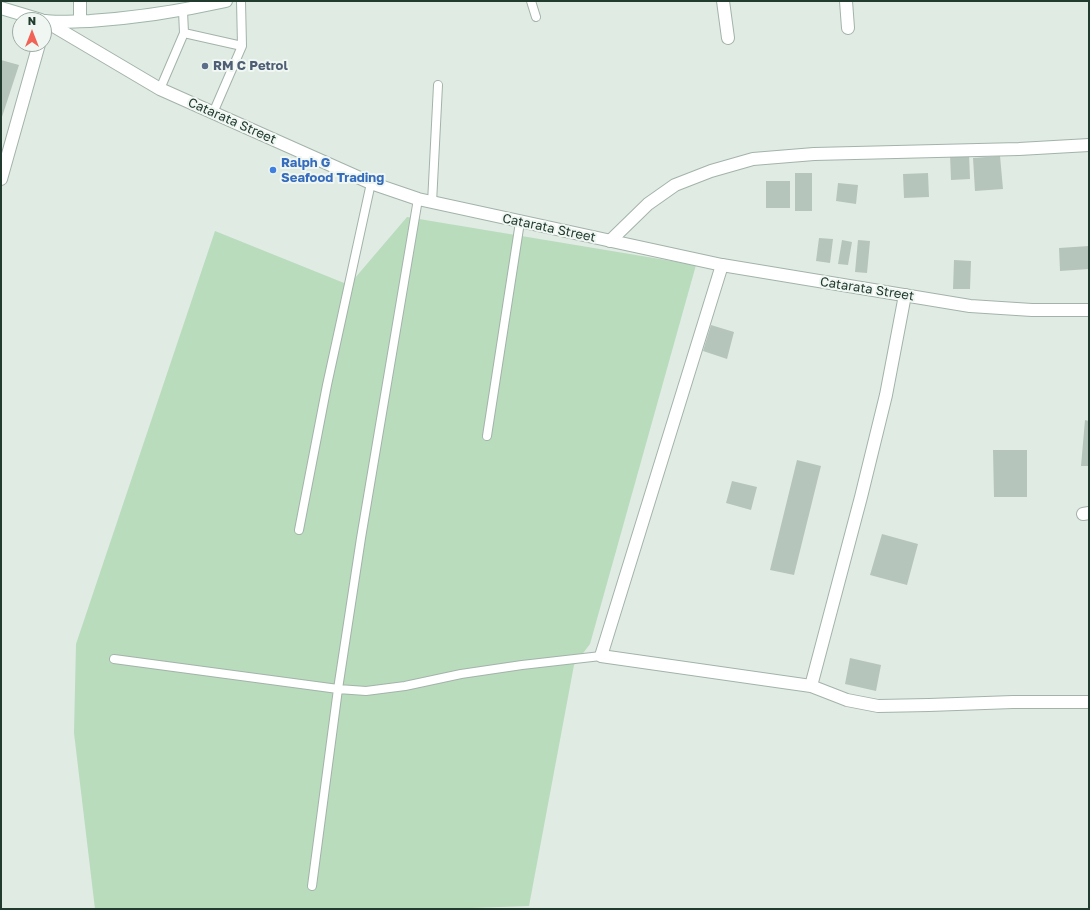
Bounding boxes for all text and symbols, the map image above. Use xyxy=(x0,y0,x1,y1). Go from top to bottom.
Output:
north arrow xyxy=(12,12,52,52)
text: N xyxy=(28,14,36,27)
place label: RM C Petrol xyxy=(213,58,288,74)
marker: RM C Petrol xyxy=(200,61,210,71)
street label: Catarata Street xyxy=(185,95,279,147)
place label: Ralph G Seafood Trading xyxy=(281,155,384,186)
marker: Ralph G Seafood Trading xyxy=(268,165,278,175)
street label: Catarata Street xyxy=(501,210,597,246)
street label: Catarata Street xyxy=(819,274,915,304)

